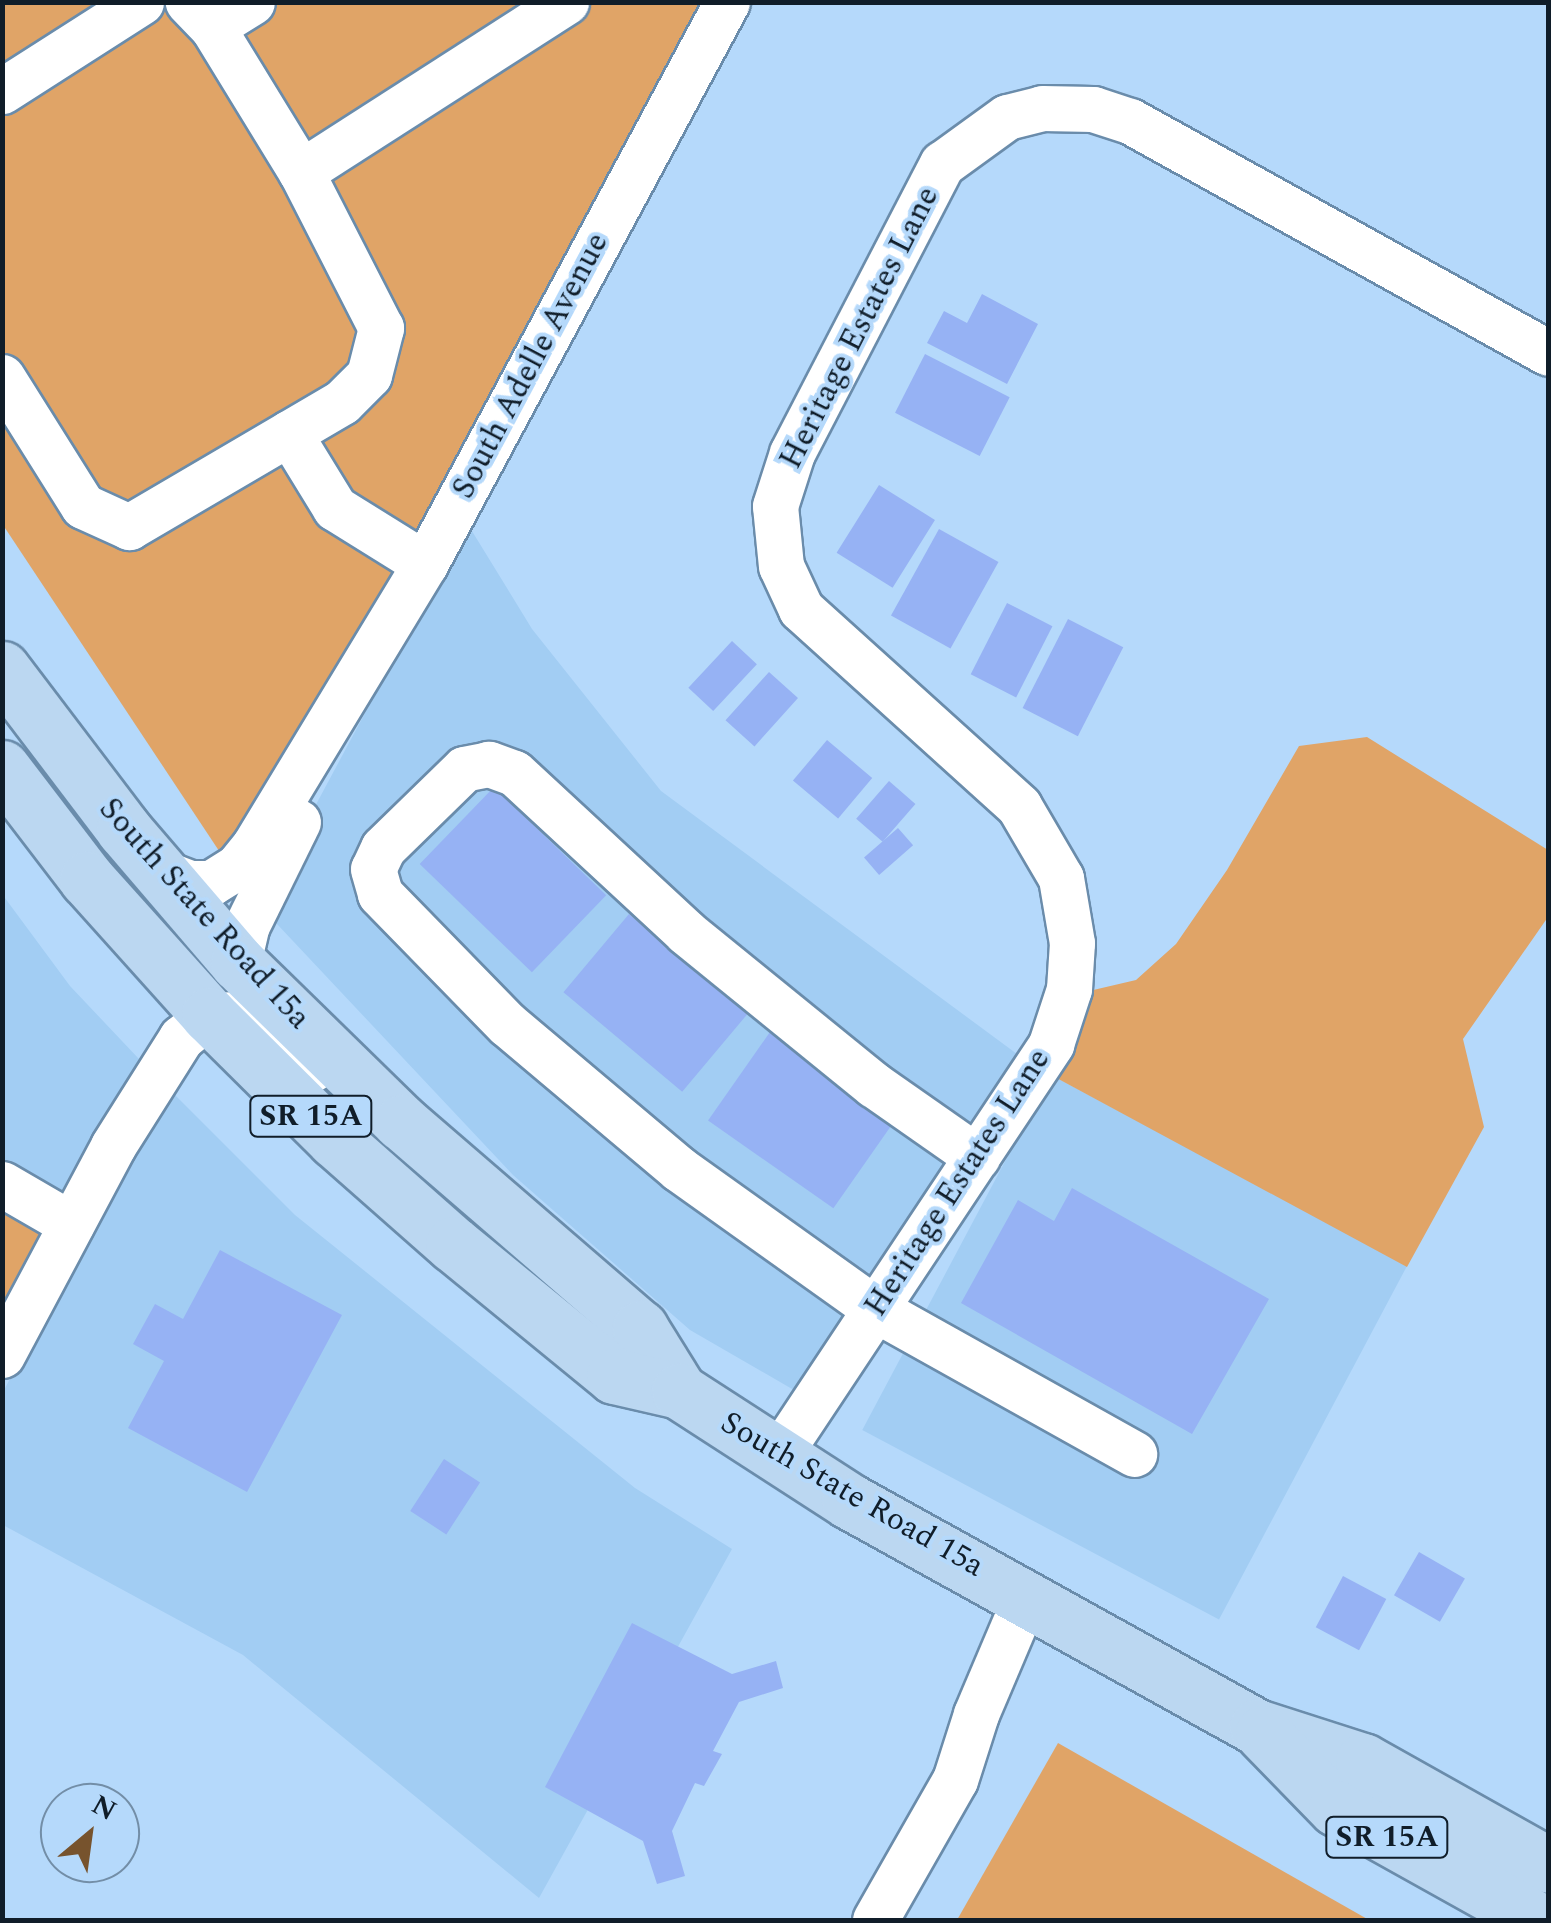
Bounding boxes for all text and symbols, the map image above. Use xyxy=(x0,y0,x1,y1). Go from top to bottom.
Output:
street label: Heritage Estates Lane xyxy=(772,180,948,476)
street label: South Adelle Avenue xyxy=(445,227,617,505)
street label: South State Road 15a xyxy=(90,791,318,1037)
street label: Heritage Estates Lane xyxy=(857,1042,1059,1324)
road number: SR 15A xyxy=(248,1091,374,1141)
street label: South State Road 15a xyxy=(713,1404,991,1586)
north arrow xyxy=(40,1783,140,1883)
text: N xyxy=(83,1784,124,1832)
road number: SR 15A xyxy=(1324,1812,1450,1862)

